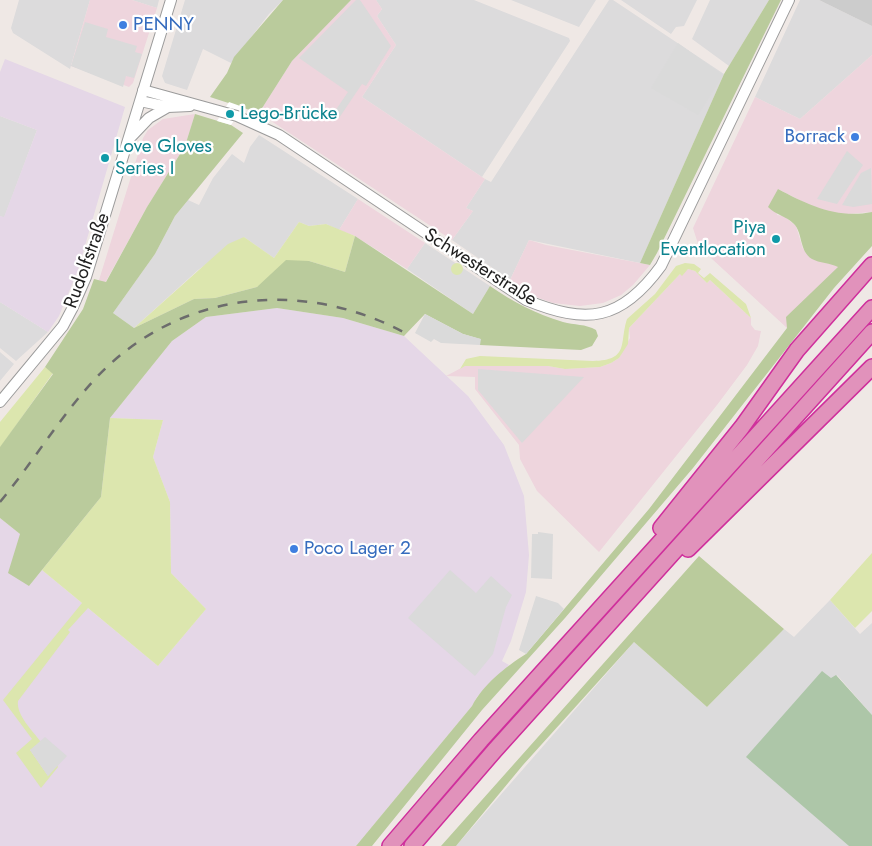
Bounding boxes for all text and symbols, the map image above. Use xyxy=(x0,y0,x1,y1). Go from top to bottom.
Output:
place label: PENNY xyxy=(133,14,194,36)
marker: PENNY xyxy=(117,19,129,31)
place label: Lego-Brücke xyxy=(240,103,338,125)
marker: Lego-Brücke xyxy=(224,108,236,120)
place label: Borrack xyxy=(784,126,845,148)
marker: Borrack xyxy=(849,131,861,143)
place label: Love Gloves Series I xyxy=(115,136,212,180)
marker: Love Gloves Series I xyxy=(99,152,111,164)
street label: Rudolfstraße xyxy=(60,210,116,312)
place label: Piya Eventlocation xyxy=(660,217,766,261)
street label: Schwesterstraße xyxy=(419,224,541,312)
marker: Piya Eventlocation xyxy=(770,233,782,245)
place label: Poco Lager 2 xyxy=(304,538,411,560)
marker: Poco Lager 2 xyxy=(288,543,300,555)

